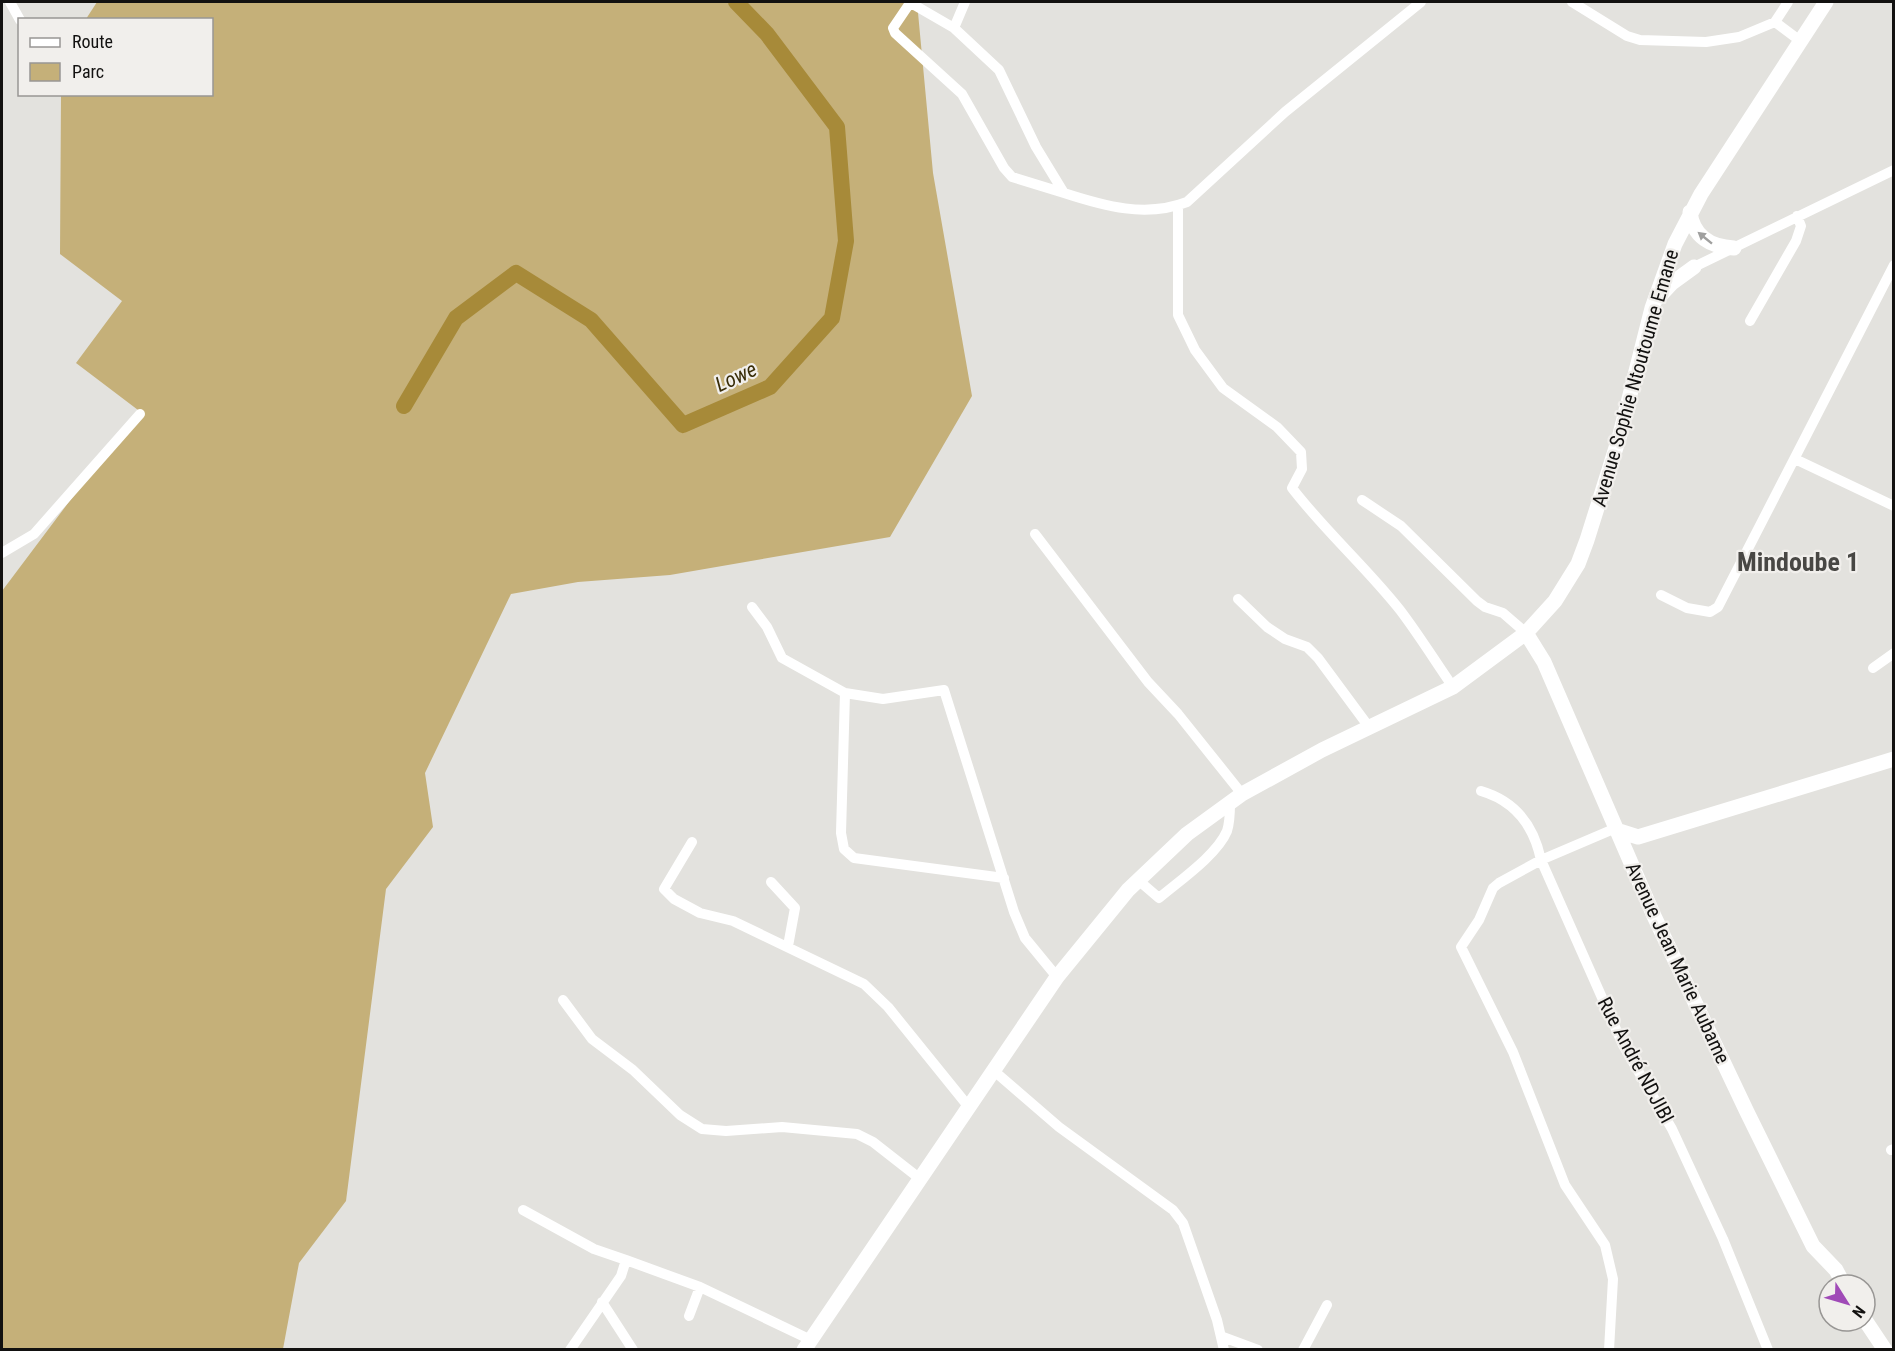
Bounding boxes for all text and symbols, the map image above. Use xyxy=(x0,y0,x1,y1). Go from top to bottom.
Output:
legend xyxy=(18,18,213,96)
text: Route xyxy=(72,31,113,52)
text: Parc xyxy=(72,61,104,82)
one-way arrow xyxy=(1697,232,1713,245)
street label: Avenue Sophie Ntoutoume Emane xyxy=(1587,247,1683,509)
water label: Lowe xyxy=(712,357,760,397)
district label: Mindoube 1 xyxy=(1737,547,1859,577)
street label: Avenue Jean Marie Aubame xyxy=(1621,859,1735,1067)
street label: Rue André NDJIBI xyxy=(1593,993,1679,1127)
north arrow xyxy=(1817,1273,1877,1333)
text: N xyxy=(1848,1302,1869,1321)

